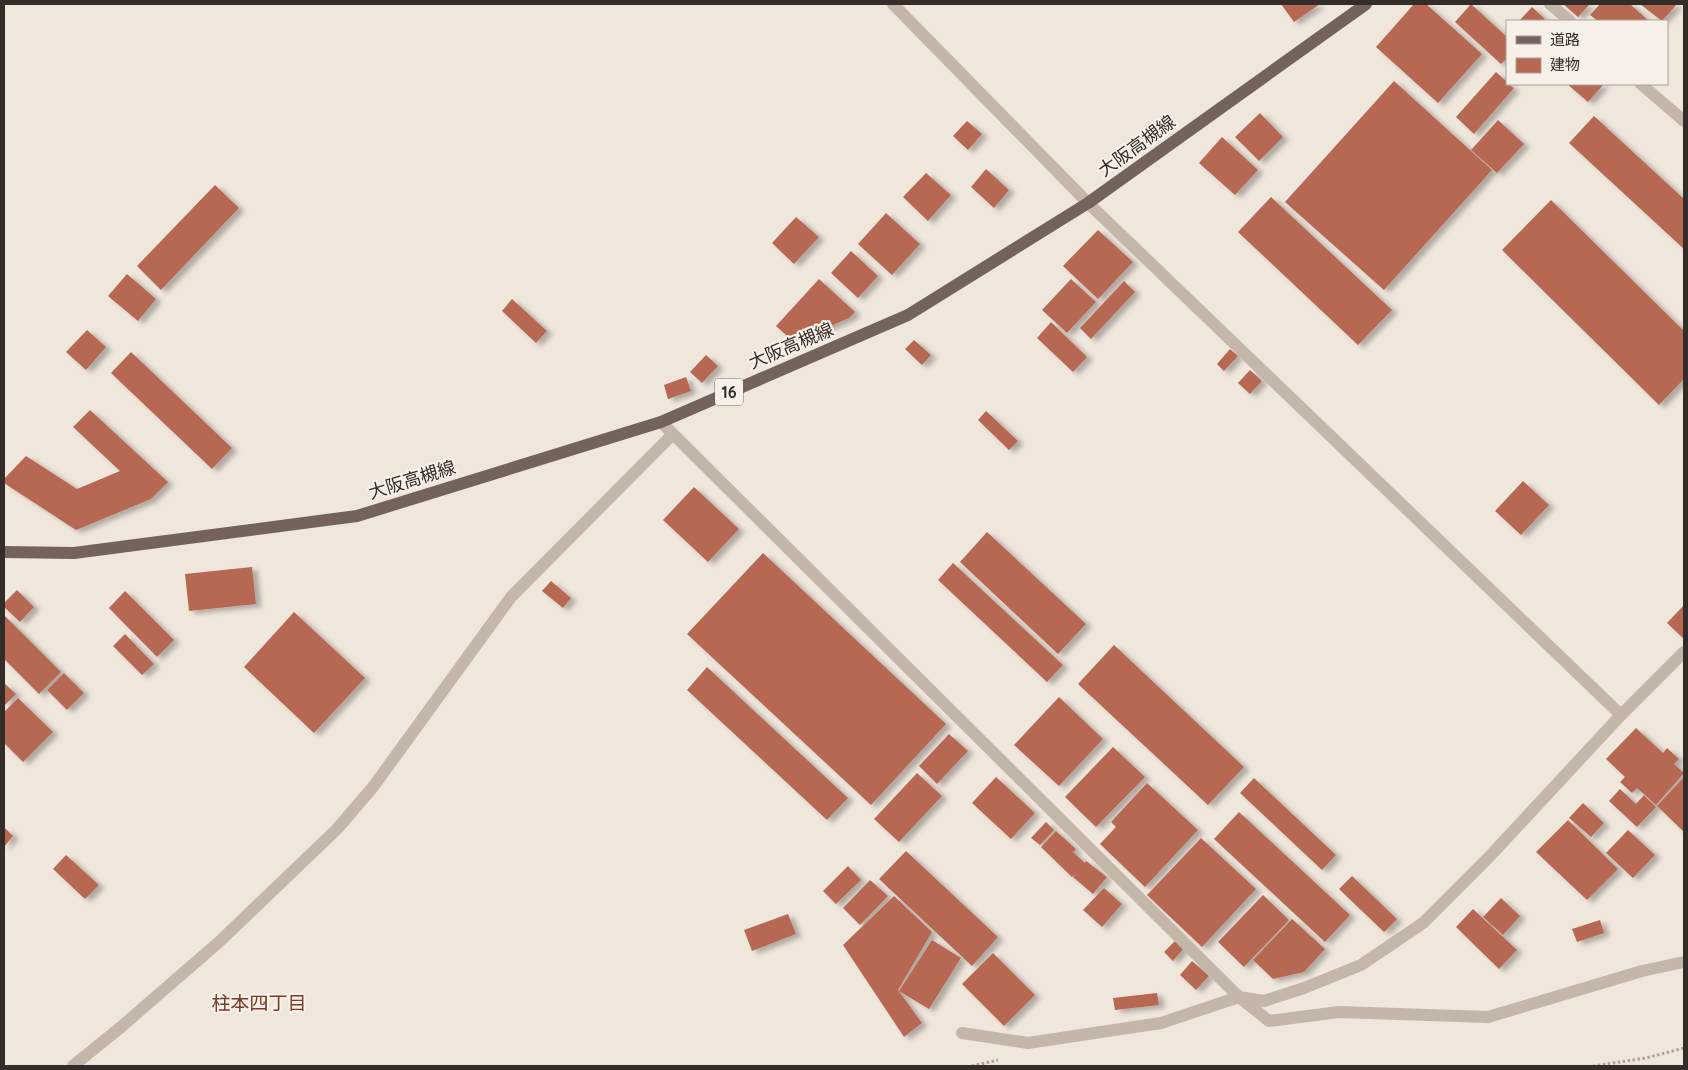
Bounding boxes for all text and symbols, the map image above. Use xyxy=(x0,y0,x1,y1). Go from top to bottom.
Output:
legend xyxy=(1506,20,1668,85)
text: 道路 xyxy=(1550,30,1580,49)
text: 建物 xyxy=(1550,55,1580,74)
street label: 大阪高槻線 xyxy=(1094,110,1180,181)
street label: 大阪高槻線 xyxy=(745,317,837,374)
road number: 16 xyxy=(715,378,743,406)
street label: 大阪高槻線 xyxy=(365,455,458,504)
district label: 柱本四丁目 xyxy=(211,991,307,1015)

